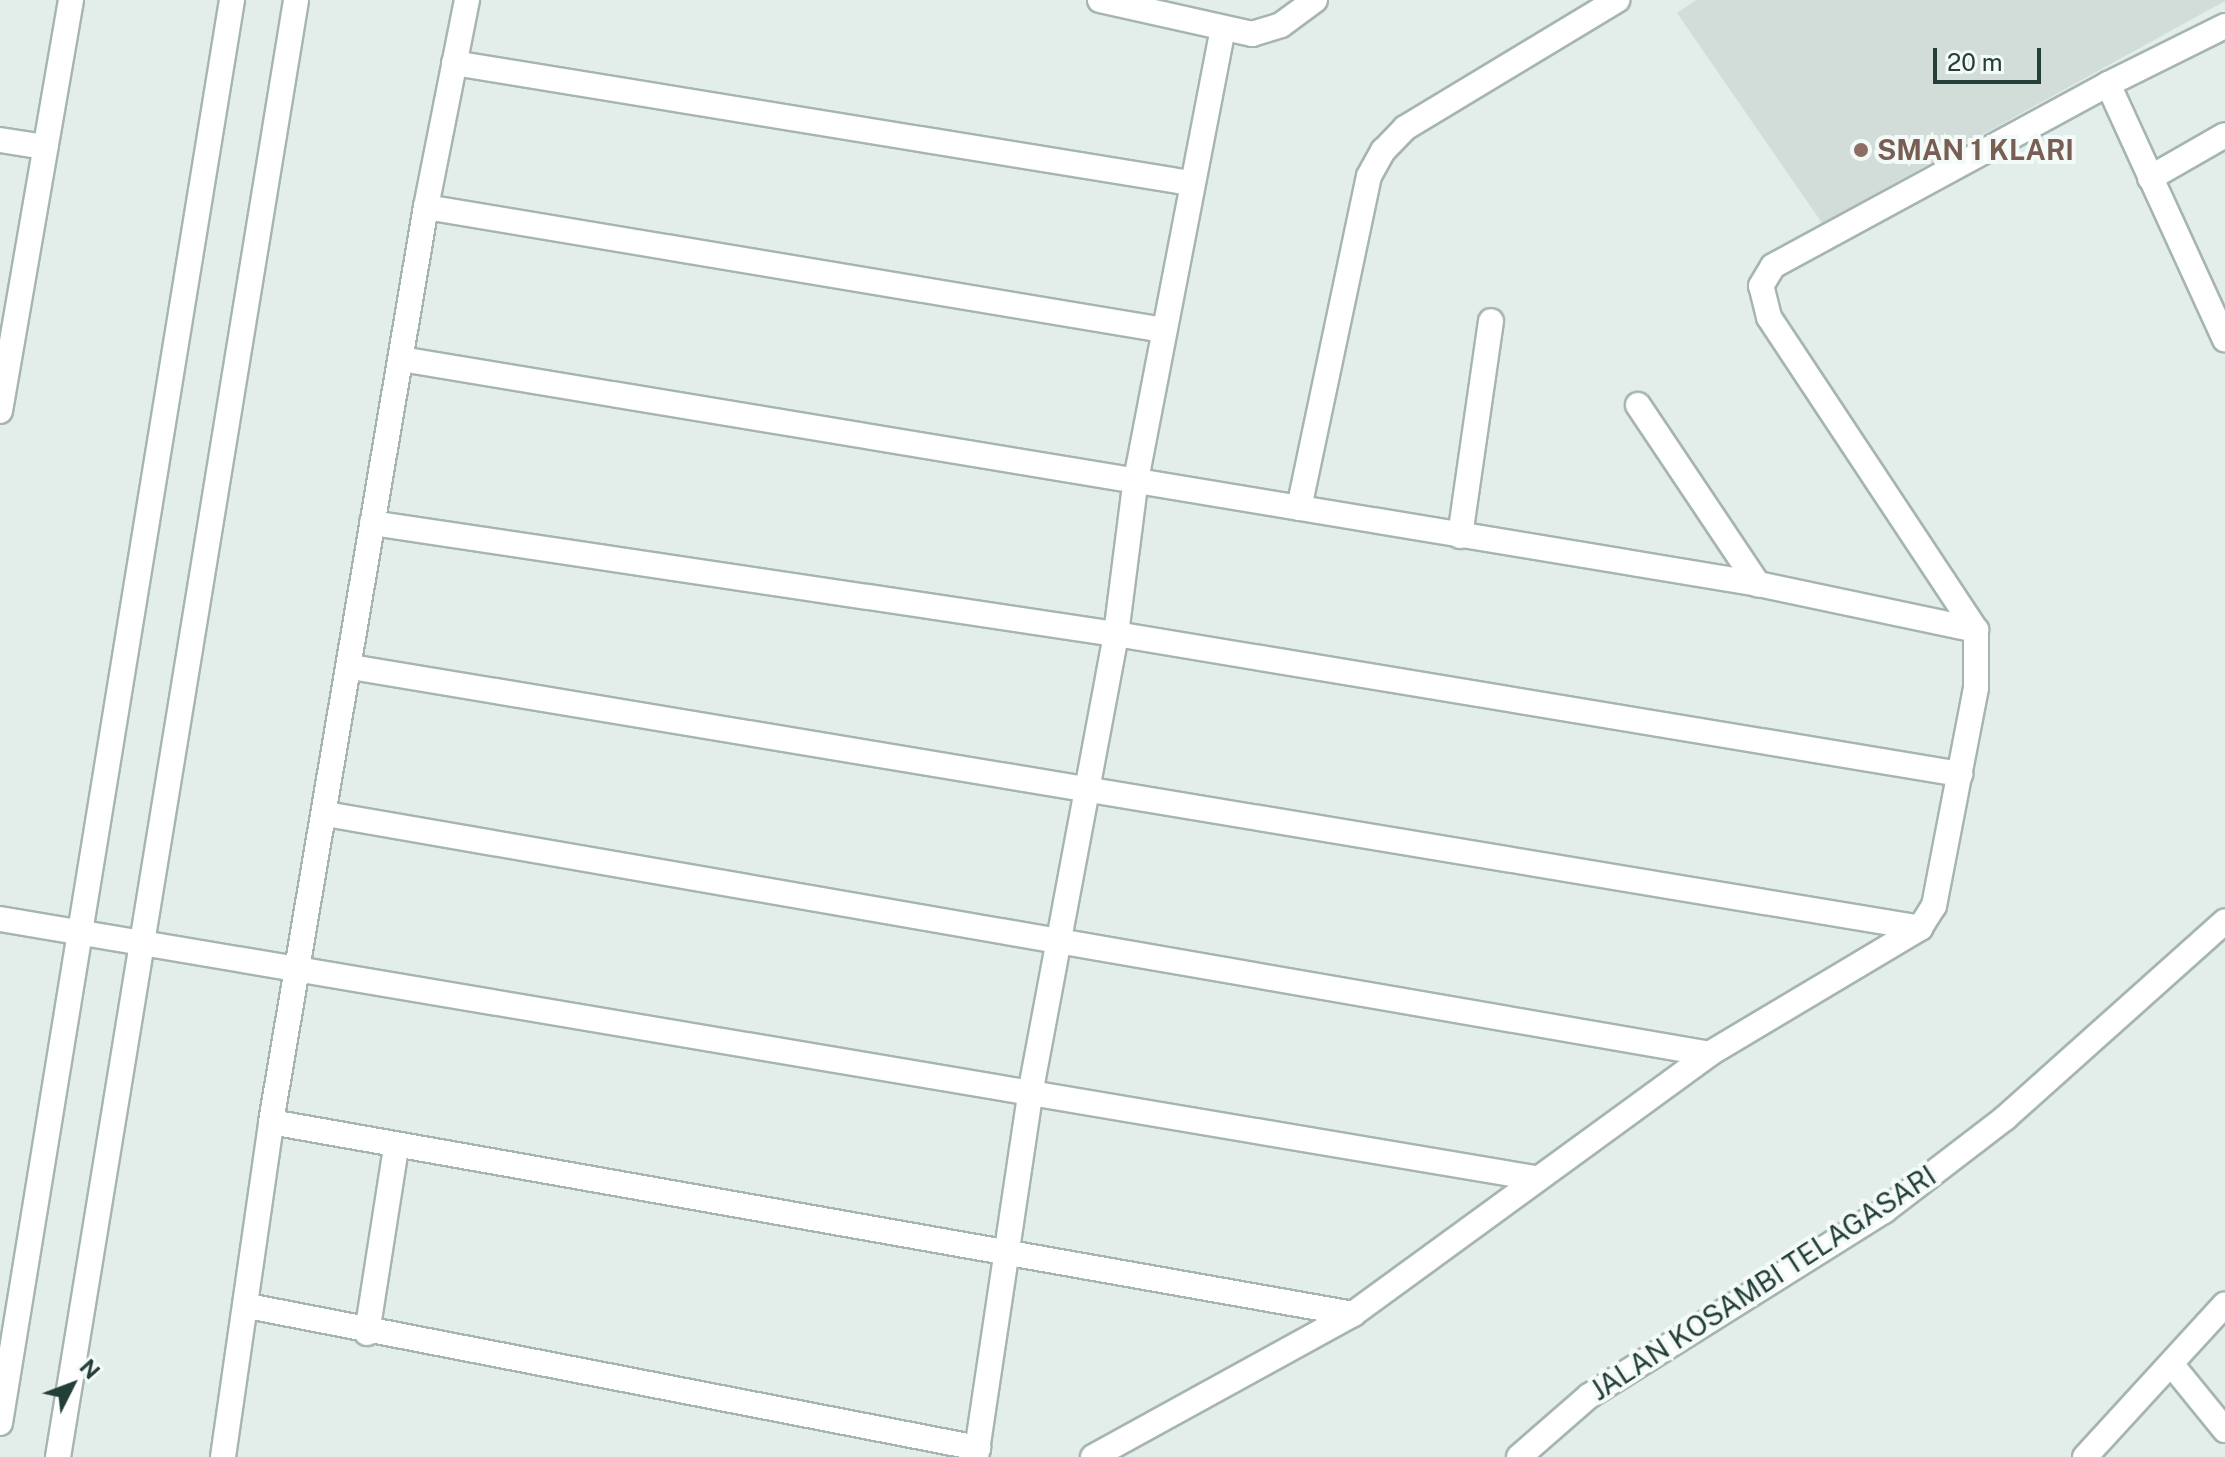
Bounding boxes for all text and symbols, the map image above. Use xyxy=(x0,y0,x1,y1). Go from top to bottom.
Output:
scale bar xyxy=(1937,32,2045,82)
text: 20 m xyxy=(1947,48,2003,76)
place label: SMAN 1 KLARI xyxy=(1877,133,2074,167)
marker: SMAN 1 KLARI xyxy=(1852,141,1870,159)
street label: JALAN KOSAMBI TELAGASARI xyxy=(1584,1159,1942,1407)
north arrow xyxy=(32,1345,112,1425)
text: N xyxy=(74,1354,105,1384)

